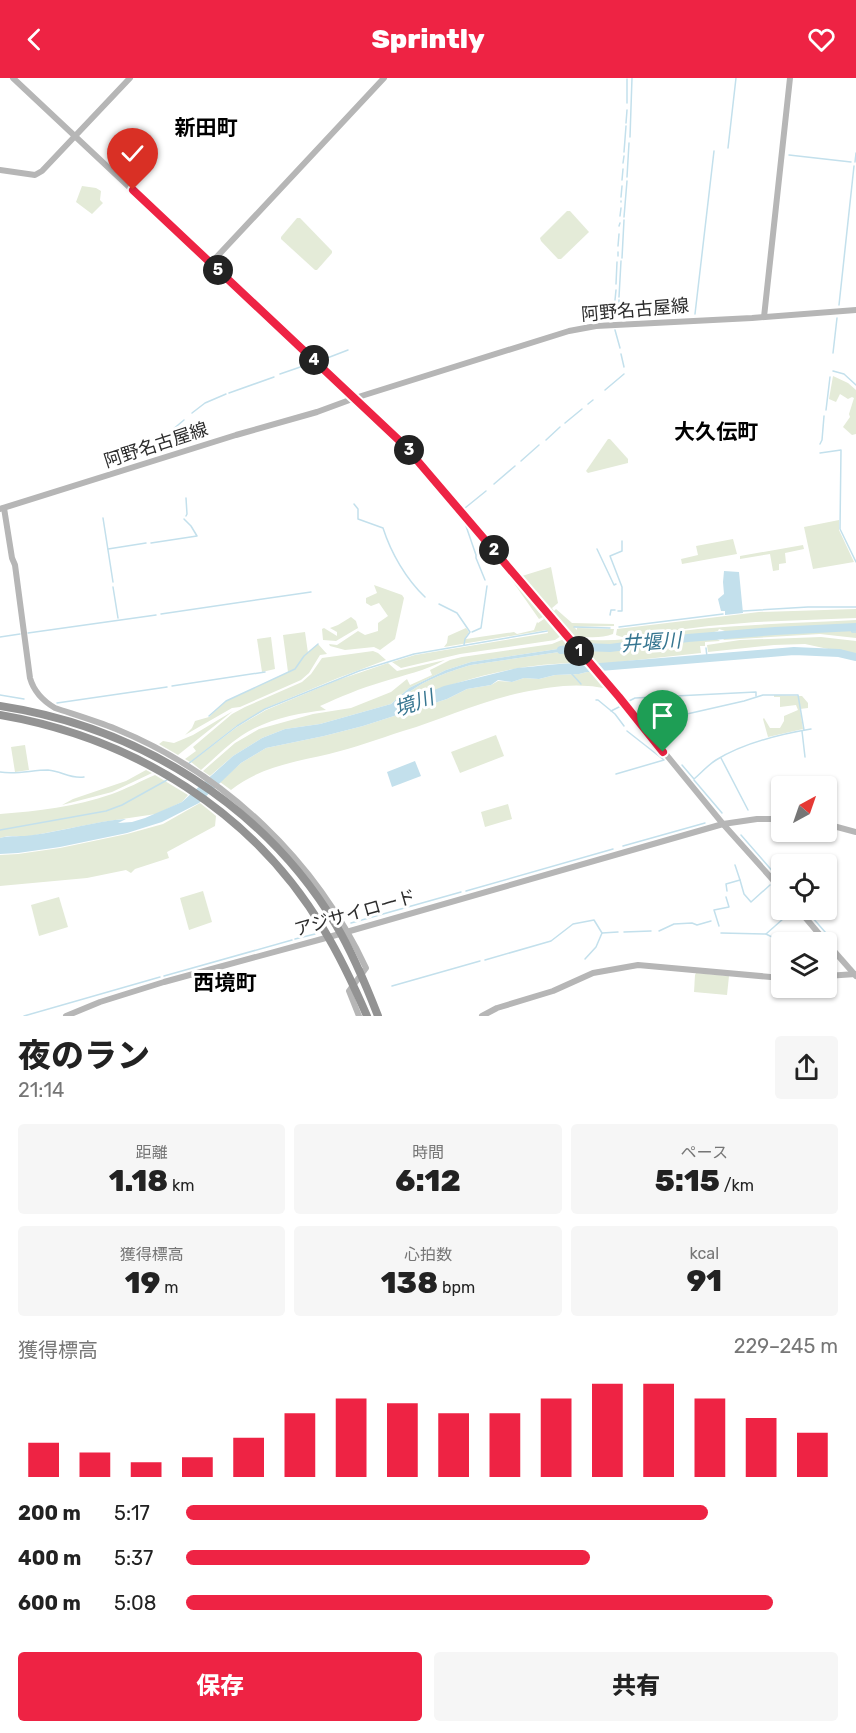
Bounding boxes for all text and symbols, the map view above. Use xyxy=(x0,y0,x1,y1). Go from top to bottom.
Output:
icon: back xyxy=(18,23,51,56)
text: Sprintly xyxy=(371,23,485,55)
icon: heart xyxy=(805,23,838,56)
district label: 新田町 xyxy=(175,115,238,140)
pin xyxy=(107,128,158,190)
icon: check xyxy=(116,137,149,170)
pin: 5 xyxy=(203,255,233,285)
text: 5 xyxy=(213,260,223,279)
street label: 阿野名古屋線 xyxy=(580,294,690,326)
pin: 4 xyxy=(299,345,329,375)
text: 4 xyxy=(309,350,319,369)
street label: 阿野名古屋線 xyxy=(101,418,211,472)
district label: 大久伝町 xyxy=(674,419,758,444)
pin: 3 xyxy=(394,435,424,465)
text: 3 xyxy=(404,440,414,459)
pin: 2 xyxy=(479,535,509,565)
text: 2 xyxy=(489,540,499,559)
water label: 井堰川 xyxy=(620,628,684,656)
pin: 1 xyxy=(564,636,594,666)
text: 1 xyxy=(575,641,583,660)
water label: 境川 xyxy=(391,684,439,721)
pin xyxy=(637,690,688,752)
icon: arrive xyxy=(646,699,679,732)
north arrow xyxy=(771,776,837,842)
map controls xyxy=(771,776,837,998)
button: locate xyxy=(771,854,837,920)
street label: アジサイロード xyxy=(292,885,418,941)
button: layers xyxy=(771,932,837,998)
district label: 西境町 xyxy=(194,970,257,995)
text: 夜のラン xyxy=(18,1036,150,1075)
button: share xyxy=(775,1036,838,1099)
text: 21:14 xyxy=(18,1078,64,1102)
text: 距離 xyxy=(136,1143,168,1162)
text: 時間 xyxy=(412,1143,444,1162)
text: ペース xyxy=(681,1143,728,1162)
text: 1.18 xyxy=(109,1163,168,1199)
text: 6:12 xyxy=(395,1163,461,1199)
text: 5:15 xyxy=(655,1163,720,1199)
text: km xyxy=(168,1176,195,1195)
text: /km xyxy=(720,1176,754,1195)
text: kcal xyxy=(690,1244,719,1263)
text: 獲得標高 xyxy=(120,1245,184,1264)
text: 心拍数 xyxy=(404,1245,452,1264)
text: 91 xyxy=(686,1263,722,1299)
text: 19 xyxy=(125,1265,160,1301)
text: 138 xyxy=(381,1265,438,1301)
text: m xyxy=(160,1278,179,1297)
text: bpm xyxy=(438,1278,475,1297)
text: 229–245 m xyxy=(734,1334,838,1358)
text: 獲得標高 xyxy=(18,1338,98,1362)
text: 200 m xyxy=(18,1501,81,1525)
text: 5:17 xyxy=(114,1501,150,1525)
text: 400 m xyxy=(18,1546,81,1570)
text: 5:37 xyxy=(114,1546,153,1570)
text: 600 m xyxy=(18,1591,81,1615)
text: 5:08 xyxy=(114,1591,156,1615)
button: 保存 xyxy=(18,1652,422,1721)
button: 共有 xyxy=(434,1652,838,1721)

